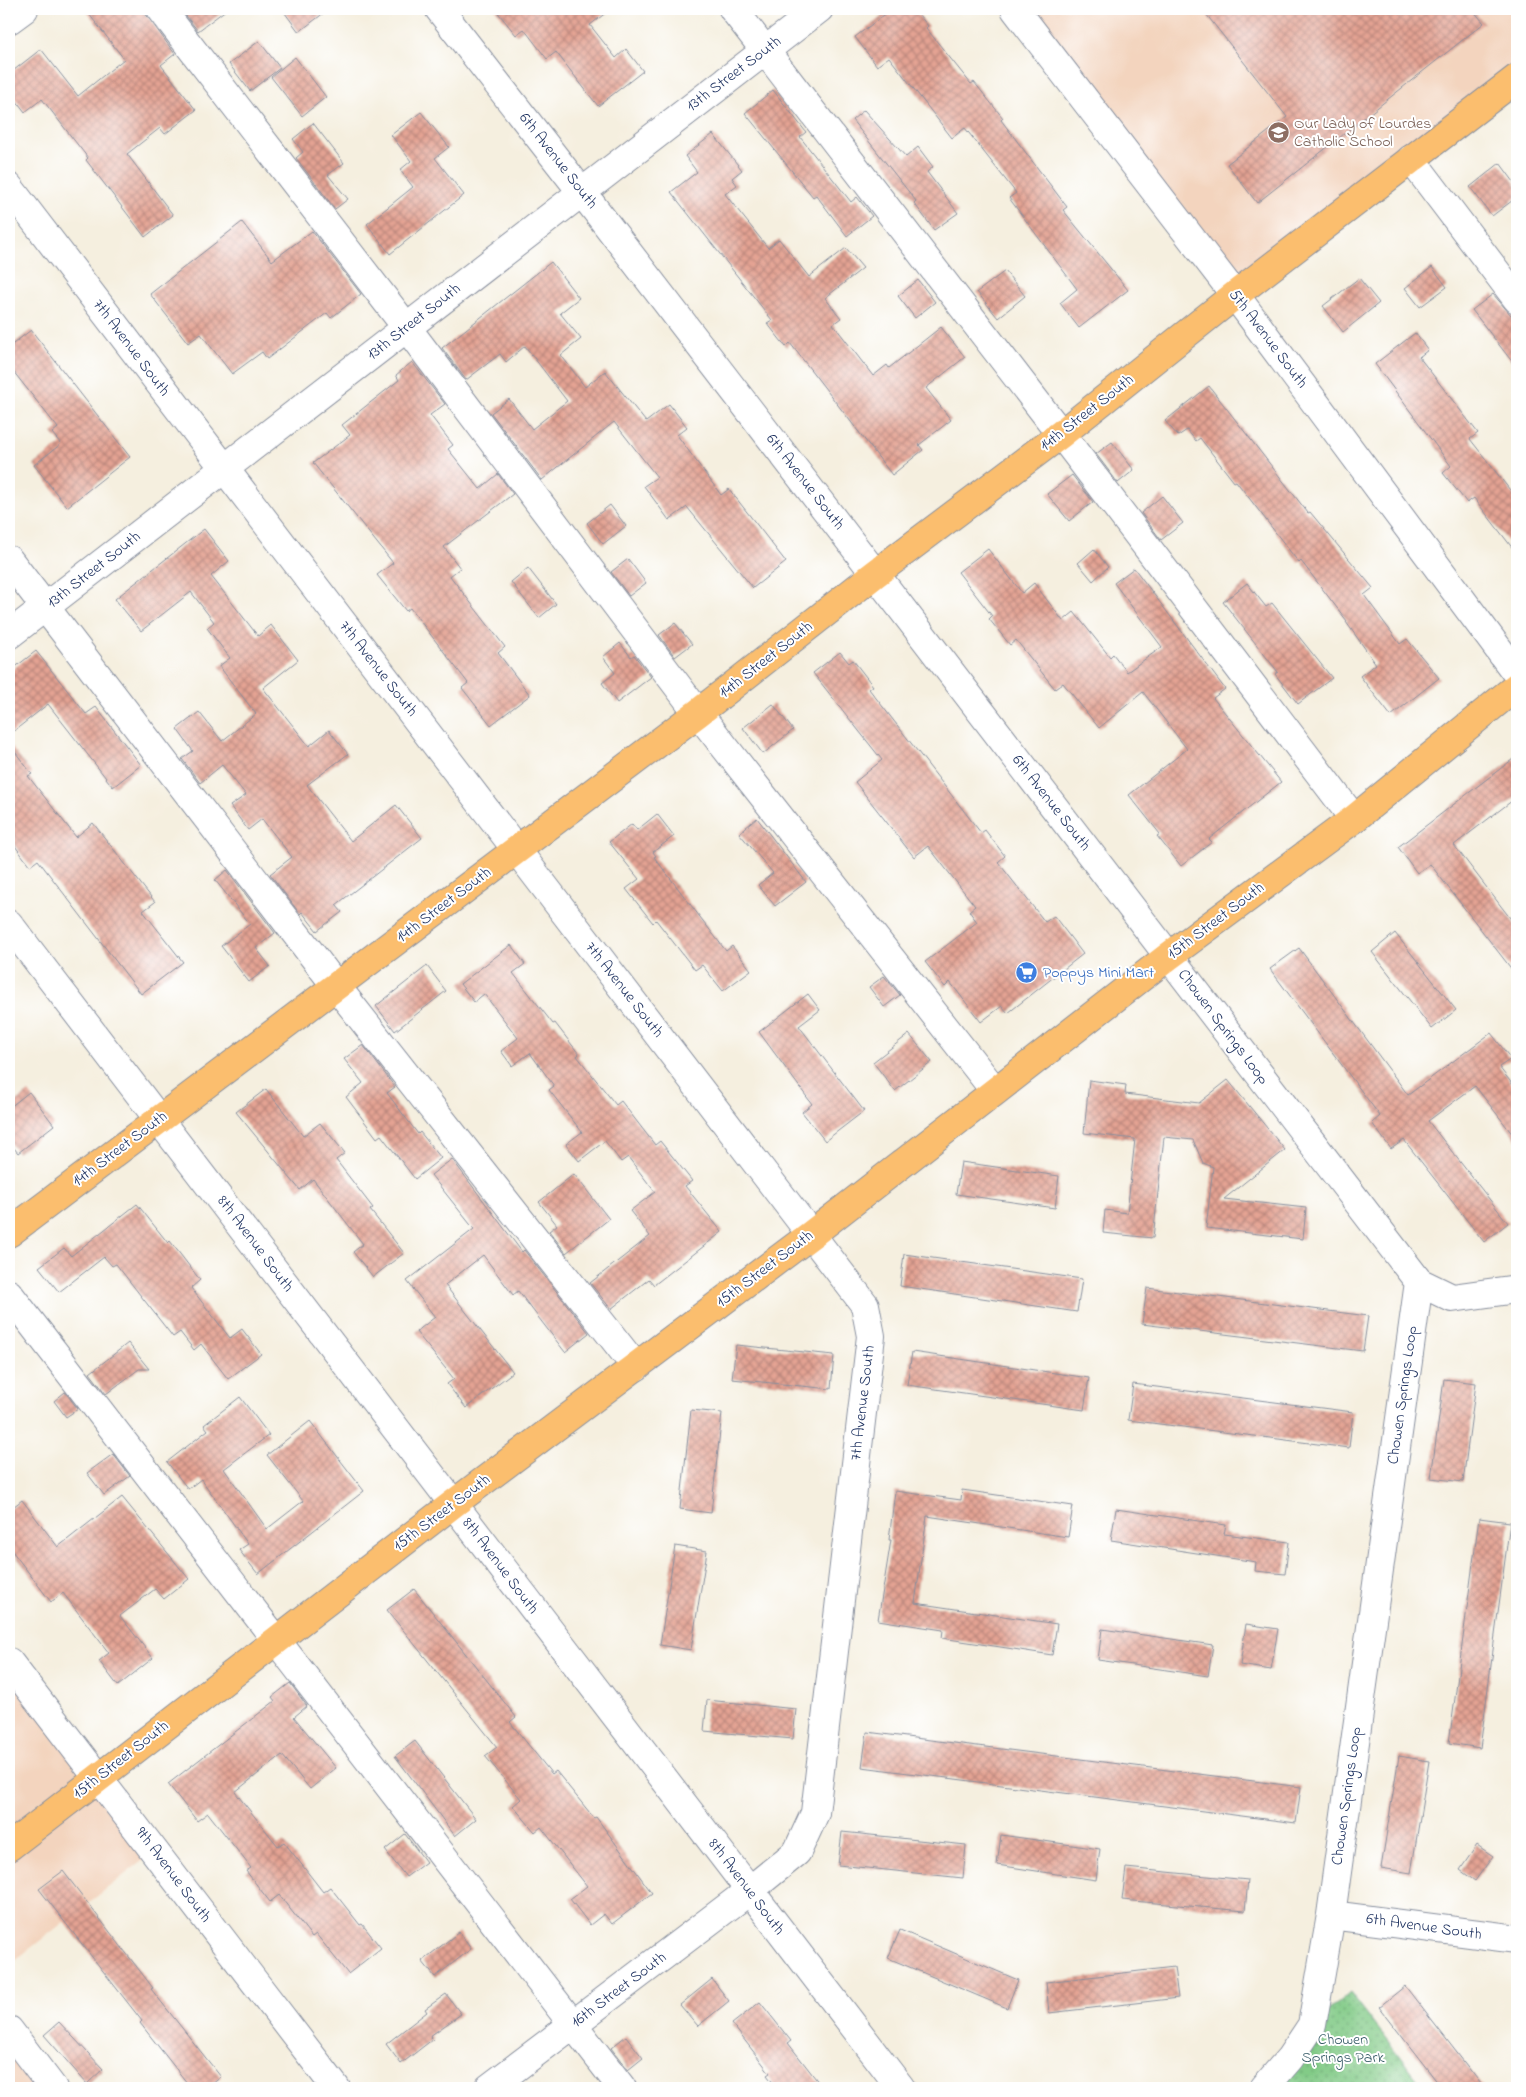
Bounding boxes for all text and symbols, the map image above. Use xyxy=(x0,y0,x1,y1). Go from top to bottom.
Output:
street label: 13th Street South xyxy=(681,30,787,118)
street label: 6th Avenue South xyxy=(513,108,603,214)
place label: Our Lady of Lourdes Catholic School xyxy=(1294,112,1431,154)
school or university icon: Our Lady of Lourdes Catholic School xyxy=(1266,121,1290,145)
street label: 13th Street South xyxy=(362,278,466,366)
street label: 5th Avenue South xyxy=(1223,284,1313,394)
street label: 7th Avenue South xyxy=(86,294,176,402)
street label: 14th Street South xyxy=(1035,369,1139,457)
street label: 6th Avenue South xyxy=(760,429,850,535)
street label: 13th Street South xyxy=(42,526,146,614)
street label: 7th Avenue South xyxy=(333,616,423,722)
street label: 14th Street South xyxy=(714,616,818,704)
street label: 6th Avenue South xyxy=(1006,750,1096,856)
street label: 14th Street South xyxy=(391,861,497,949)
street label: 15th Street South xyxy=(1162,876,1270,966)
street label: 7th Avenue South xyxy=(579,937,669,1043)
supermarket icon: Poppys Mini Mart xyxy=(1015,961,1039,985)
place label: Poppys Mini Mart xyxy=(1043,961,1155,985)
street label: Chowen Springs Loop xyxy=(1171,964,1275,1090)
street label: 14th Street South xyxy=(67,1105,173,1193)
street label: 8th Avenue South xyxy=(211,1191,299,1297)
street label: 15th Street South xyxy=(711,1224,819,1314)
street label: Chowen Springs Loop xyxy=(1381,1324,1425,1466)
street label: 7th Avenue South xyxy=(844,1344,882,1462)
street label: 15th Street South xyxy=(388,1468,496,1558)
street label: 8th Avenue South xyxy=(456,1513,544,1619)
street label: 15th Street South xyxy=(68,1715,174,1805)
street label: Chowen Springs Loop xyxy=(1325,1725,1369,1867)
street label: 9th Avenue South xyxy=(129,1822,217,1928)
street label: 8th Avenue South xyxy=(702,1834,790,1940)
street label: 6th Avenue South xyxy=(1365,1907,1483,1947)
street label: 16th Street South xyxy=(566,1946,672,2034)
park label: Chowen Springs Park xyxy=(1302,2028,1385,2070)

